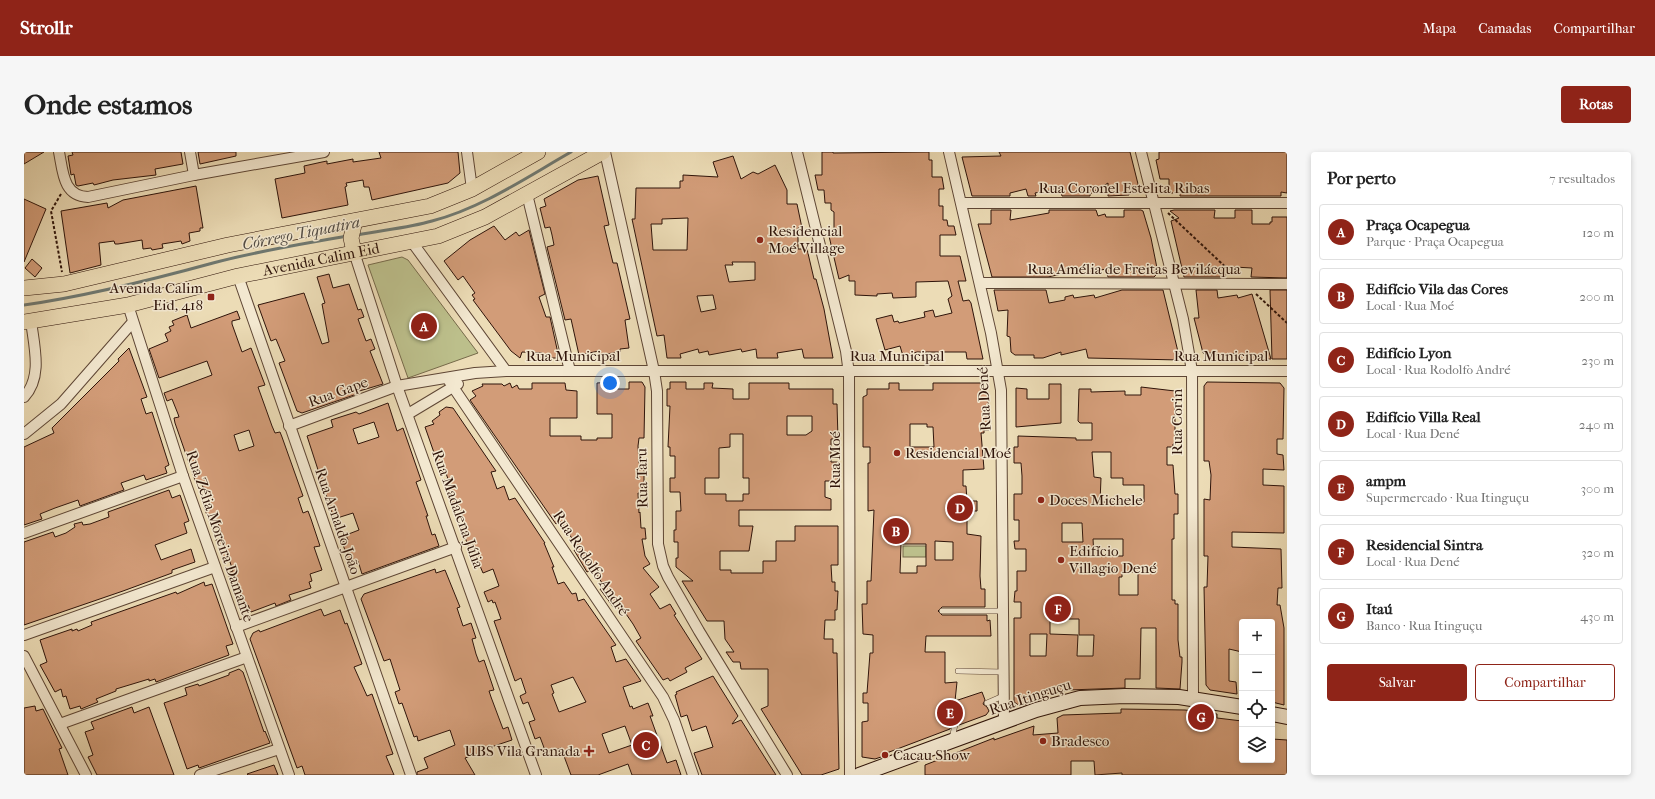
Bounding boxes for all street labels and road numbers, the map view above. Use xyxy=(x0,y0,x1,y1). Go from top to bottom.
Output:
street label: Rua Coronel Estelita Ribas xyxy=(1039,179,1210,197)
street label: Avenida Calim Eid xyxy=(260,239,382,280)
street label: Rua Amélia de Freitas Bevilácqua xyxy=(1027,260,1242,278)
street label: Rua Municipal xyxy=(526,347,620,365)
street label: Rua Municipal xyxy=(850,347,944,365)
street label: Rua Municipal xyxy=(1174,347,1268,365)
street label: Rua Dené xyxy=(973,366,995,432)
street label: Rua Gape xyxy=(306,373,371,411)
street label: Rua Corin xyxy=(1168,389,1186,455)
street label: Rua Moé xyxy=(826,431,844,489)
street label: Rua Madalena Júlia xyxy=(428,447,488,572)
street label: Rua Taru xyxy=(632,447,652,508)
street label: Rua Zélia Moreira Damante xyxy=(182,448,258,625)
street label: Rua Arnaldo João xyxy=(311,465,365,577)
street label: Rua Rodolfo André xyxy=(549,507,633,620)
street label: Rua Itinguçu xyxy=(987,675,1074,719)

